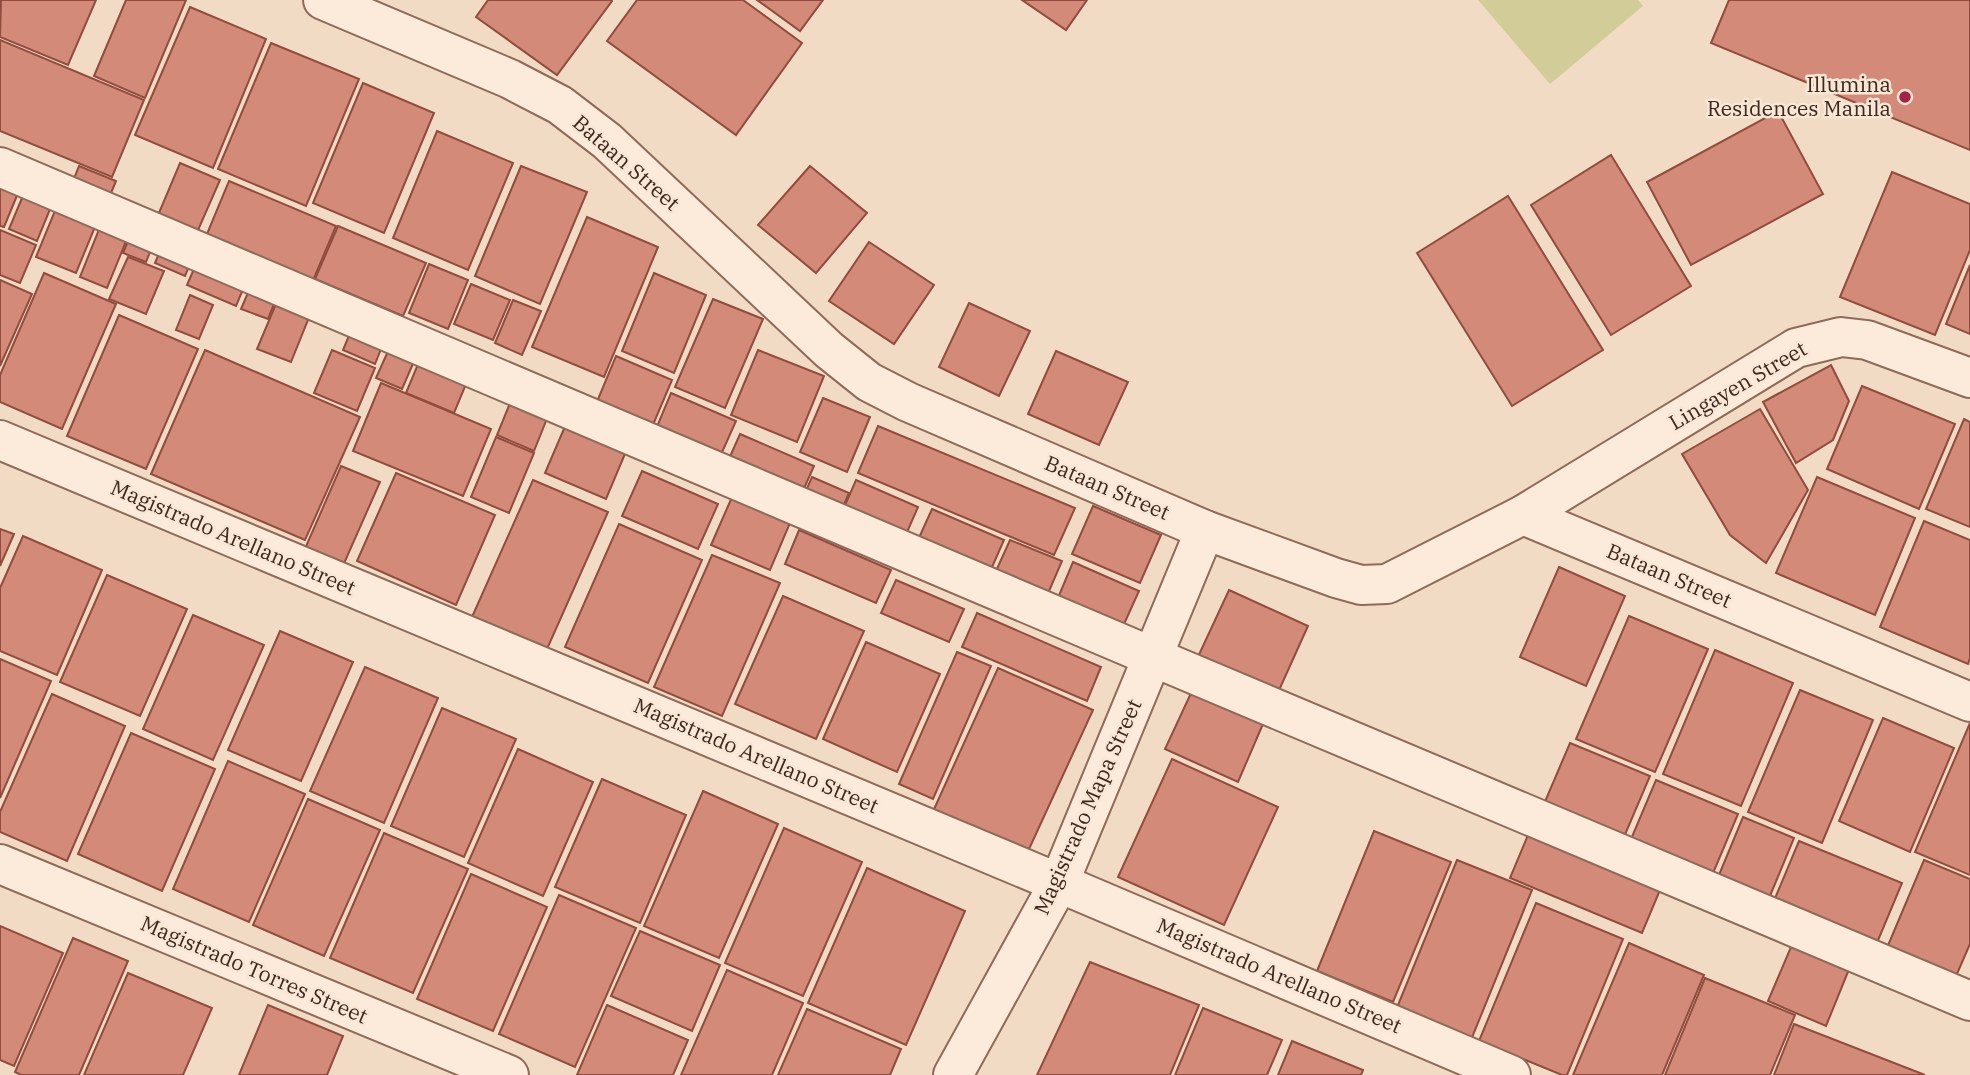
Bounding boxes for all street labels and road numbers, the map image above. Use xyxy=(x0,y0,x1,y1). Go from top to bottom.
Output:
street label: Bataan Street xyxy=(567,108,686,216)
street label: Lingayen Street xyxy=(1664,334,1811,436)
street label: Bataan Street xyxy=(1041,448,1174,526)
street label: Magistrado Arellano Street xyxy=(107,473,360,601)
street label: Bataan Street xyxy=(1603,536,1736,614)
street label: Magistrado Arellano Street xyxy=(630,691,883,819)
street label: Magistrado Mapa Street xyxy=(1027,694,1147,919)
street label: Magistrado Torres Street xyxy=(137,909,372,1030)
street label: Magistrado Arellano Street xyxy=(1153,911,1406,1039)

